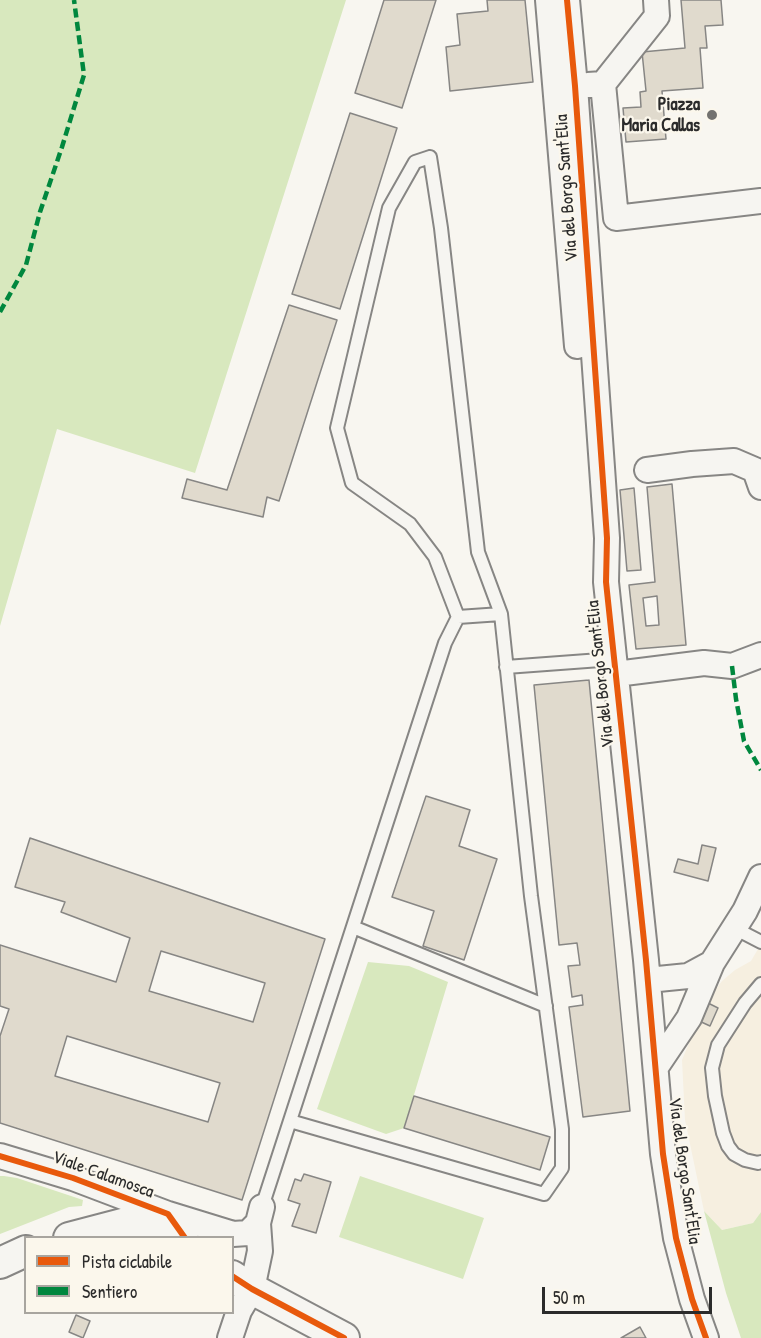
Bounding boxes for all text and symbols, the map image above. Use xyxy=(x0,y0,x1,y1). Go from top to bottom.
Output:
place label: Piazza Maria Callas xyxy=(621,94,700,136)
marker: Piazza Maria Callas xyxy=(705,108,719,122)
street label: Via del Borgo Sant'Elia xyxy=(551,114,583,262)
street label: Via del Borgo Sant'Elia xyxy=(583,599,619,749)
street label: Via del Borgo Sant'Elia xyxy=(663,1096,705,1246)
street label: Viale Calamosca xyxy=(49,1147,157,1203)
legend xyxy=(24,1236,234,1314)
text: Pista ciclabile xyxy=(82,1249,172,1274)
scale bar xyxy=(545,1275,714,1313)
text: Sentiero xyxy=(82,1279,137,1304)
text: 50 m xyxy=(553,1285,585,1310)

